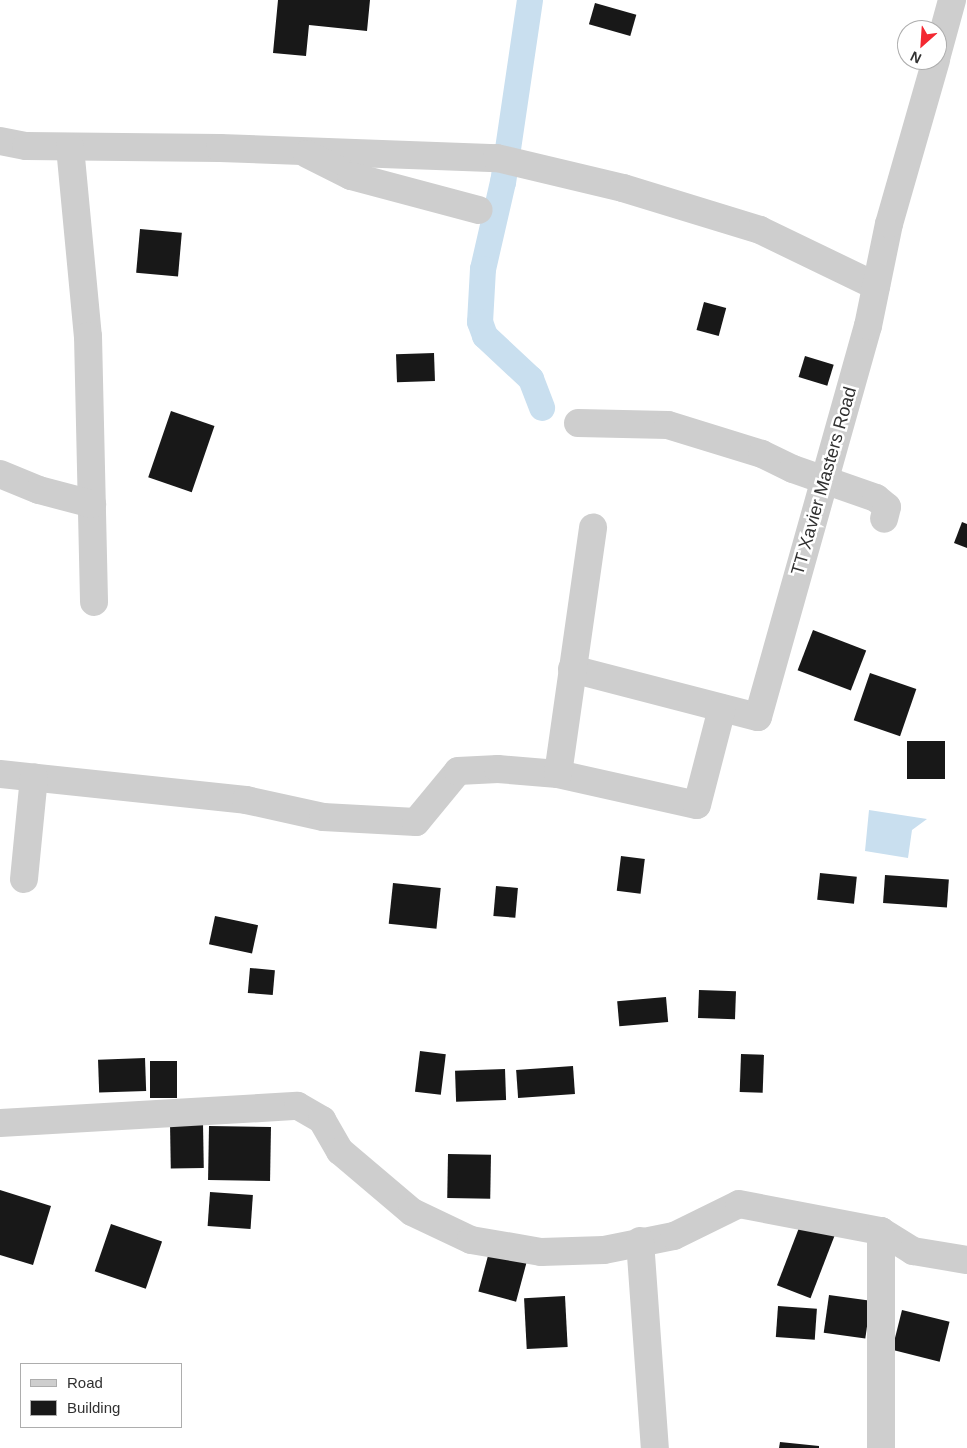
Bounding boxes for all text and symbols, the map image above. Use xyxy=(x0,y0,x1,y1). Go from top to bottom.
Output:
north arrow xyxy=(897,20,947,70)
text: N xyxy=(908,48,924,67)
street label: TT Xavier Masters Road xyxy=(787,384,861,578)
legend xyxy=(20,1363,182,1428)
text: Road xyxy=(67,1374,103,1391)
text: Building xyxy=(67,1399,120,1416)

